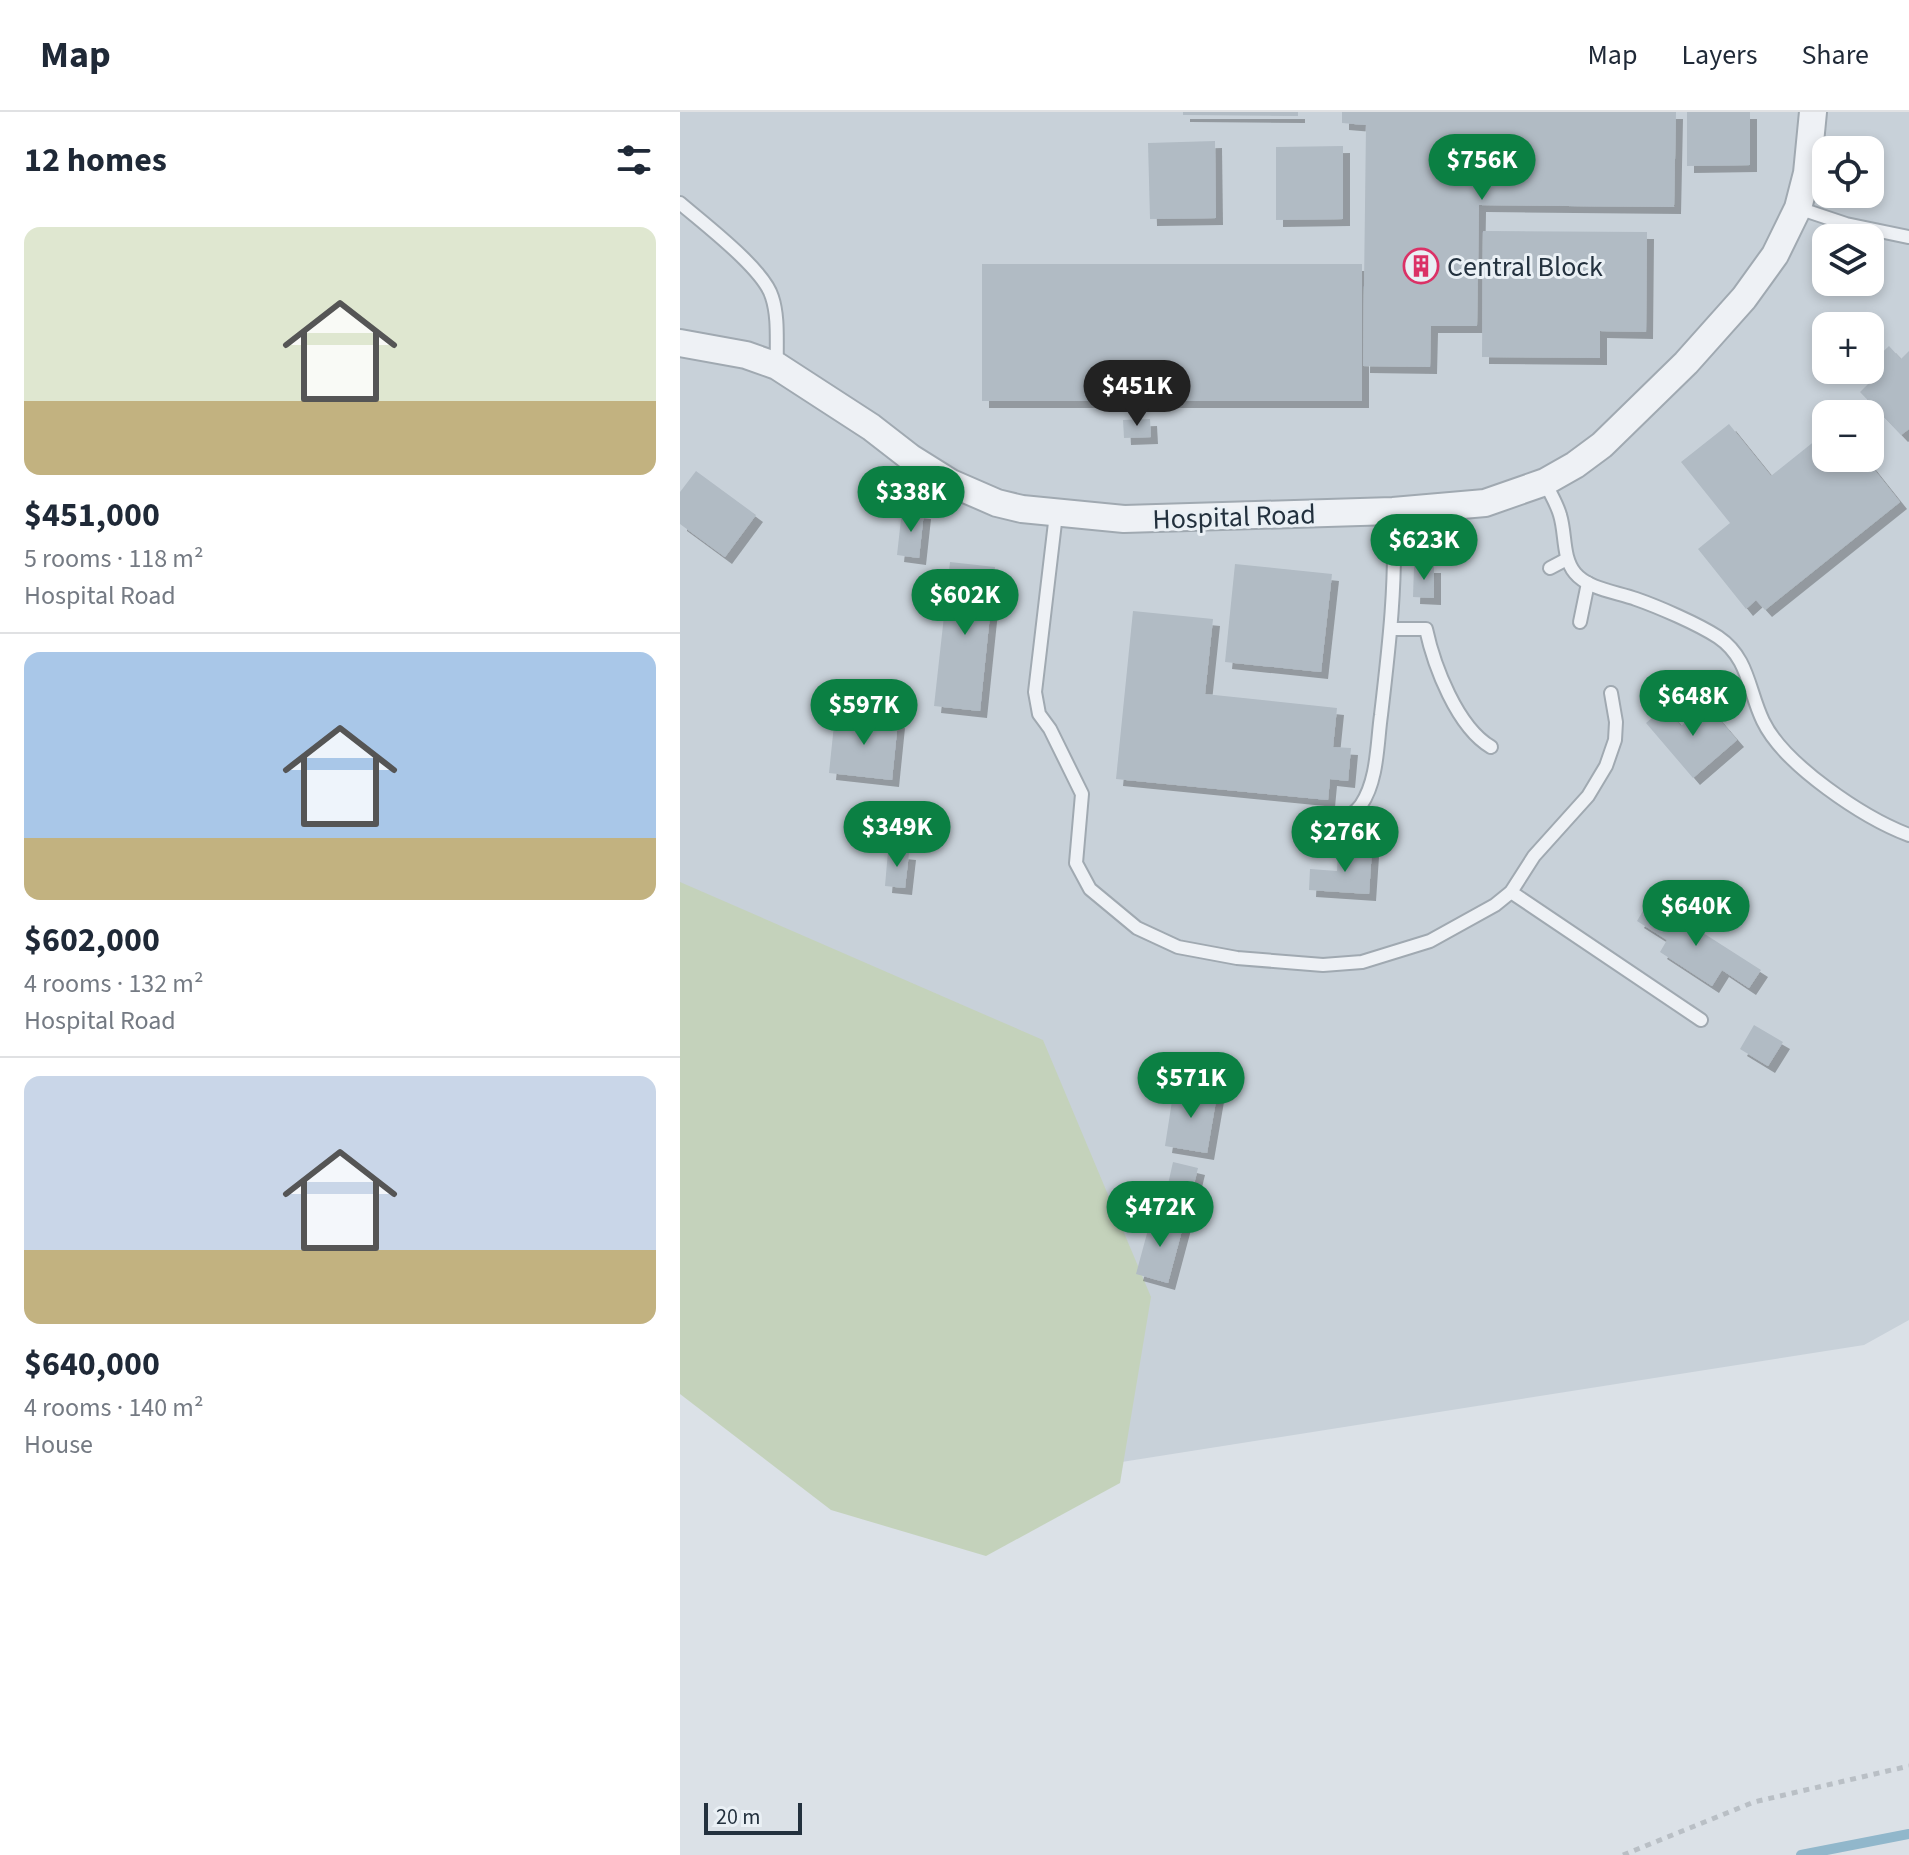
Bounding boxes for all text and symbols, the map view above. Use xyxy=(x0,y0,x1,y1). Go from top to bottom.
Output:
text: Map xyxy=(40,28,111,82)
text: Map xyxy=(1587,35,1637,75)
text: Layers xyxy=(1681,35,1757,75)
text: Share xyxy=(1801,35,1869,75)
pin: $756K xyxy=(1426,134,1538,202)
text: 12 homes xyxy=(24,136,167,185)
map controls xyxy=(1812,136,1884,472)
button: locate xyxy=(1812,136,1884,208)
icon: filters xyxy=(612,138,656,182)
text: $756K xyxy=(1447,141,1517,178)
button: layers xyxy=(1812,224,1884,296)
building icon: Central Block xyxy=(1402,247,1440,285)
place label: Central Block xyxy=(1447,247,1603,287)
icon: home xyxy=(268,279,412,423)
button: + xyxy=(1812,312,1884,384)
pin: $451K xyxy=(1081,360,1193,428)
text: $451K xyxy=(1102,367,1172,404)
button: − xyxy=(1812,400,1884,472)
pin: $338K xyxy=(855,466,967,534)
text: $338K xyxy=(876,473,946,510)
text: $451,000 xyxy=(24,491,160,540)
street label: Hospital Road xyxy=(1152,494,1316,540)
pin: $623K xyxy=(1368,514,1480,582)
text: $623K xyxy=(1389,521,1459,558)
text: 5 rooms · 118 m² xyxy=(24,540,203,577)
pin: $602K xyxy=(909,569,1021,637)
text: $602K xyxy=(930,576,1000,613)
text: Hospital Road xyxy=(24,577,176,614)
pin: $648K xyxy=(1637,670,1749,738)
text: $648K xyxy=(1658,677,1728,714)
pin: $597K xyxy=(808,679,920,747)
text: $597K xyxy=(829,686,899,723)
icon: home xyxy=(268,704,412,848)
pin: $349K xyxy=(841,801,953,869)
pin: $276K xyxy=(1289,806,1401,874)
text: $349K xyxy=(862,808,932,845)
text: $276K xyxy=(1310,813,1380,850)
pin: $640K xyxy=(1640,880,1752,948)
text: $640K xyxy=(1661,887,1731,924)
text: $602,000 xyxy=(24,916,160,965)
text: 4 rooms · 132 m² xyxy=(24,965,203,1002)
text: Hospital Road xyxy=(24,1002,176,1039)
pin: $571K xyxy=(1135,1052,1247,1120)
text: $571K xyxy=(1156,1059,1226,1096)
icon: home xyxy=(268,1128,412,1272)
pin: $472K xyxy=(1104,1181,1216,1249)
text: $472K xyxy=(1125,1188,1195,1225)
text: $640,000 xyxy=(24,1340,160,1389)
text: 4 rooms · 140 m² xyxy=(24,1389,203,1426)
text: House xyxy=(24,1426,93,1463)
scale bar xyxy=(704,1799,802,1835)
text: 20 m xyxy=(716,1801,761,1833)

